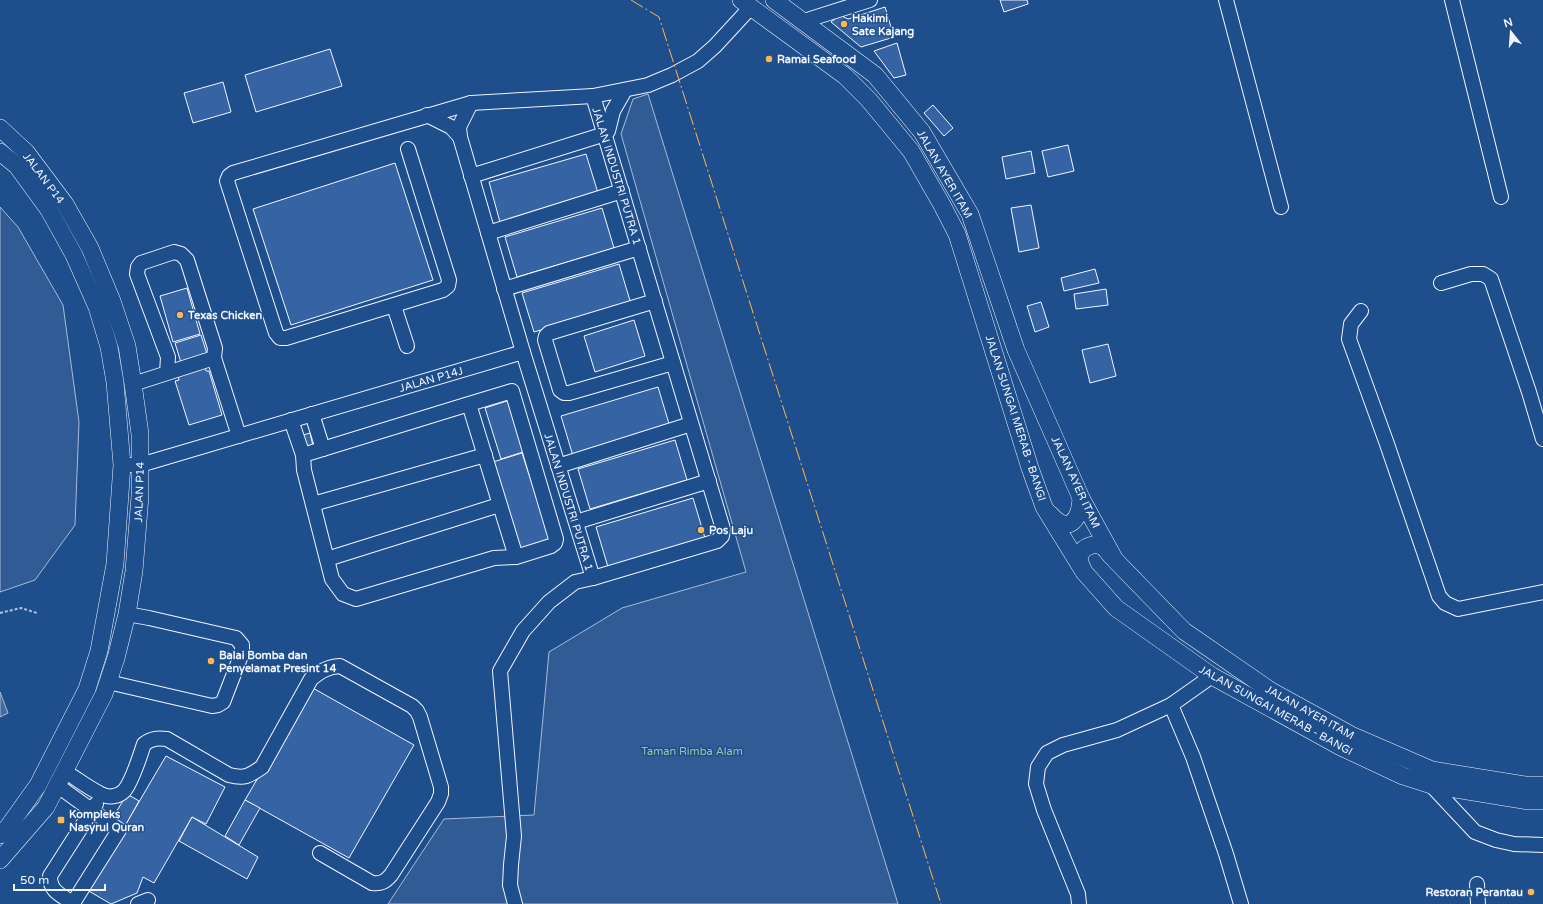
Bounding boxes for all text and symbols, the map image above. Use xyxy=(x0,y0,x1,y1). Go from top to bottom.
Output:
place label: Hakimi Sate Kajang xyxy=(852,12,914,39)
north arrow xyxy=(1491,12,1531,52)
text: N xyxy=(1502,15,1514,30)
marker: Hakimi Sate Kajang xyxy=(839,19,849,29)
place label: Ramai Seafood xyxy=(777,53,856,66)
marker: Ramai Seafood xyxy=(764,54,774,64)
street label: JALAN INDUSTRI PUTRA 1 xyxy=(589,106,644,246)
street label: JALAN AYER ITAM xyxy=(914,128,975,221)
street label: JALAN P14 xyxy=(20,150,67,206)
place label: Texas Chicken xyxy=(187,309,262,322)
marker: Texas Chicken xyxy=(175,310,185,320)
street label: JALAN SUNGAI MERAB - BANGI xyxy=(983,334,1049,503)
street label: JALAN P14J xyxy=(398,364,465,395)
street label: JALAN INDUSTRI PUTRA 1 xyxy=(541,432,596,572)
street label: JALAN AYER ITAM xyxy=(1049,434,1102,530)
street label: JALAN P14 xyxy=(132,461,147,523)
place label: Pos Laju xyxy=(709,524,753,538)
marker: Pos Laju xyxy=(696,525,706,535)
place label: Balai Bomba dan Penyelamat Presint 14 xyxy=(219,649,336,676)
marker: Balai Bomba dan Penyelamat Presint 14 xyxy=(206,656,216,666)
street label: JALAN SUNGAI MERAB - BANGI xyxy=(1197,663,1355,758)
street label: JALAN AYER ITAM xyxy=(1263,683,1356,742)
park label: Taman Rimba Alam xyxy=(641,745,743,758)
place label: Kompleks Nasyrul Quran xyxy=(69,808,145,835)
marker: Kompleks Nasyrul Quran xyxy=(56,815,66,825)
scale bar xyxy=(14,866,105,892)
text: 50 m xyxy=(20,873,49,887)
place label: Restoran Perantau xyxy=(1425,886,1523,899)
marker: Restoran Perantau xyxy=(1526,887,1536,897)

